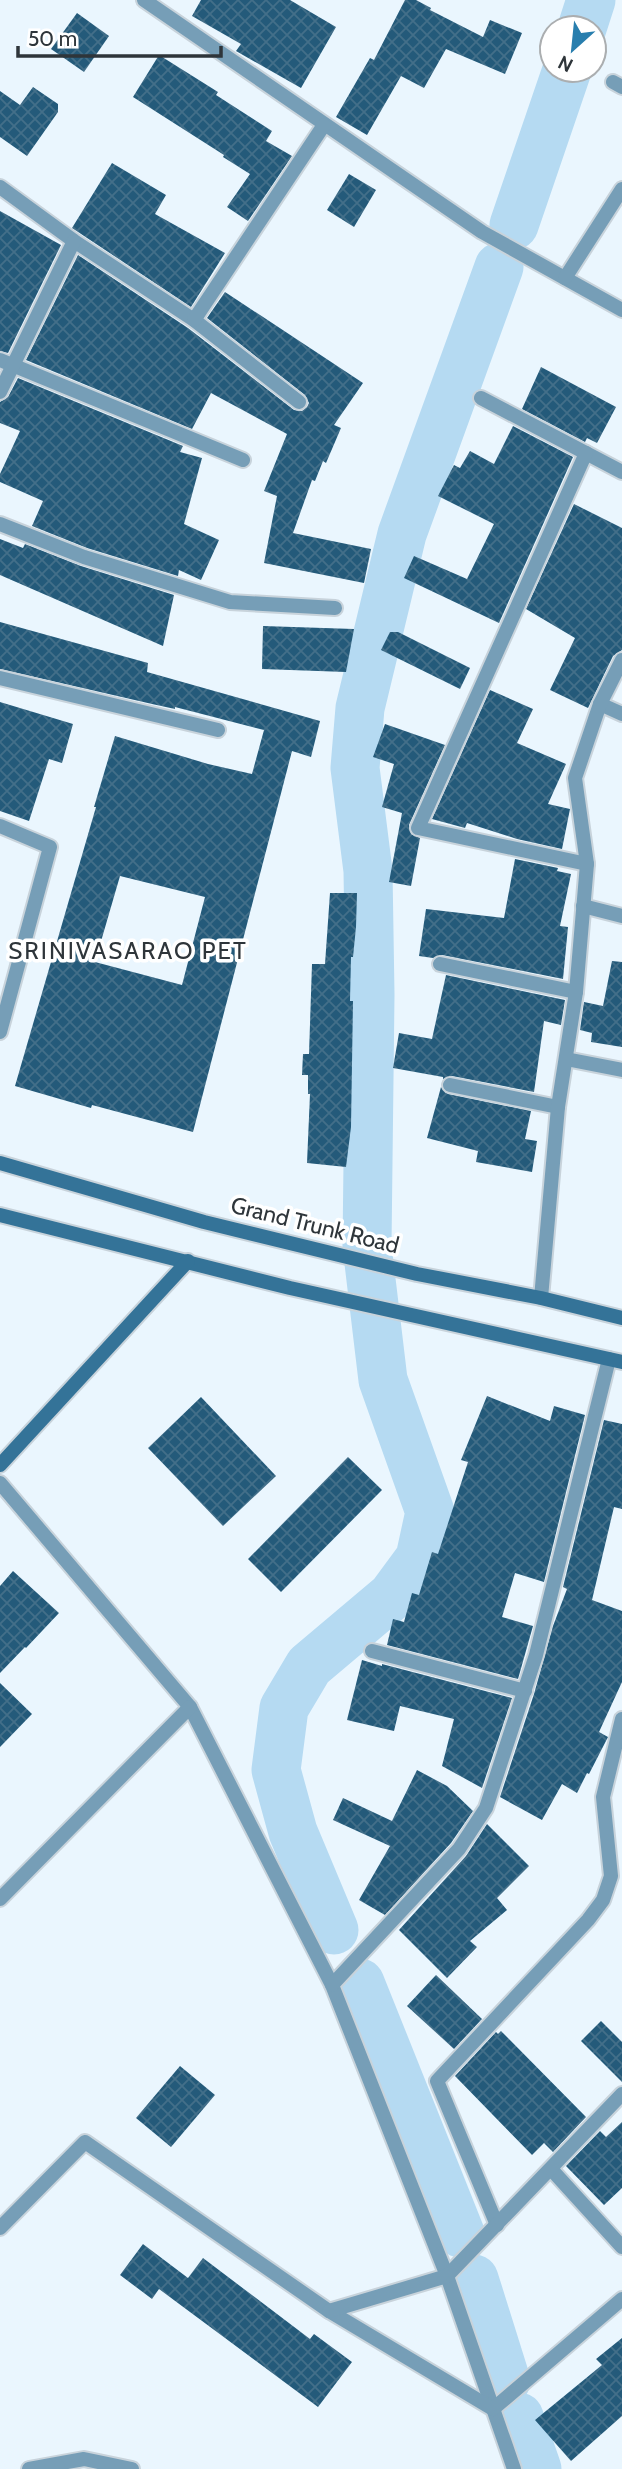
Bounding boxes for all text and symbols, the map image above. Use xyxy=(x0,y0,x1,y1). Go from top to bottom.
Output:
scale bar xyxy=(18,14,220,58)
north arrow xyxy=(538,14,608,84)
text: 50 m xyxy=(28,26,77,51)
text: N xyxy=(554,50,577,77)
district label: SRINIVASARAO PET xyxy=(8,936,248,965)
street label: Grand Trunk Road xyxy=(228,1191,402,1259)

